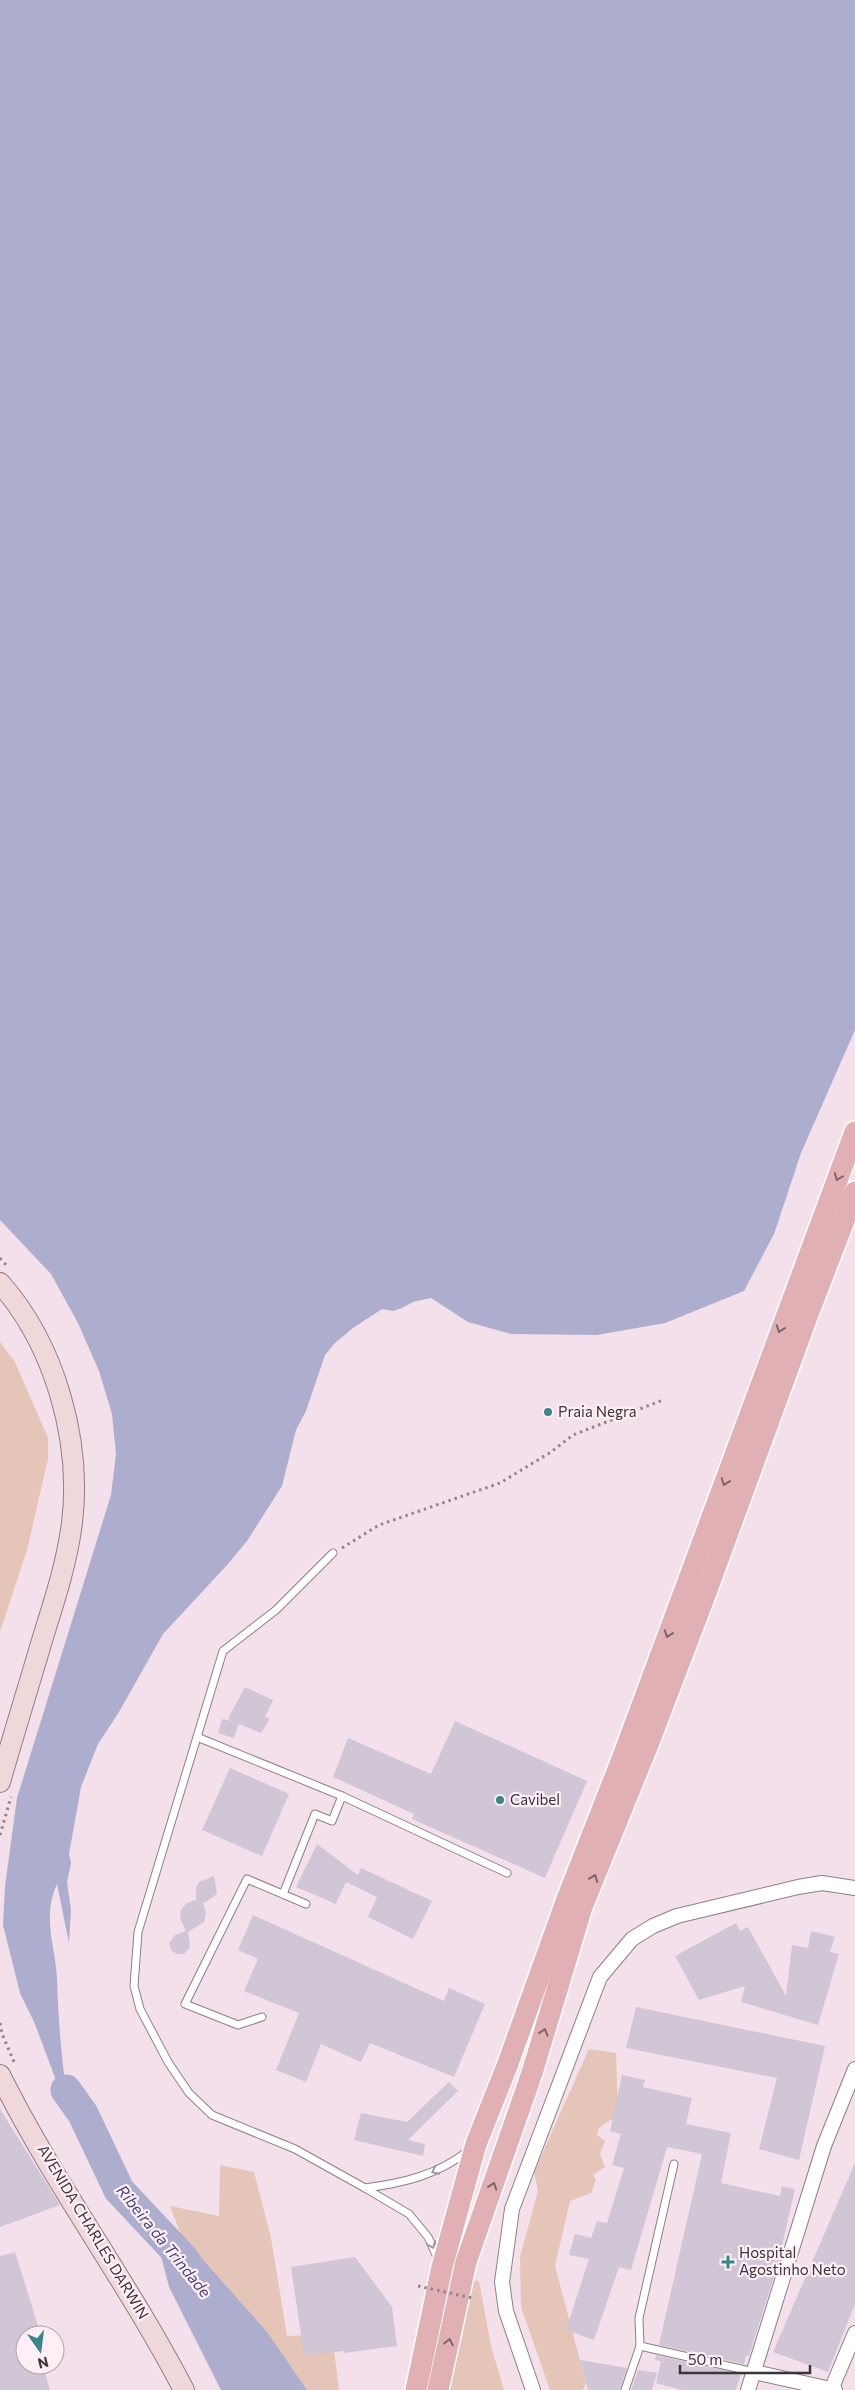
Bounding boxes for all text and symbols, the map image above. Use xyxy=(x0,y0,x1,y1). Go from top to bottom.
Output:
one-way arrow xyxy=(834,1172,844,1181)
one-way arrow xyxy=(776,1324,786,1333)
place label: Praia Negra xyxy=(558,1402,637,1420)
marker: Praia Negra xyxy=(542,1406,554,1418)
one-way arrow xyxy=(721,1477,731,1486)
one-way arrow xyxy=(664,1629,674,1638)
place label: Cavibel xyxy=(510,1790,560,1808)
marker: Cavibel xyxy=(494,1794,506,1806)
one-way arrow xyxy=(588,1874,598,1883)
one-way arrow xyxy=(538,2028,548,2037)
street label: AVENIDA CHARLES DARWIN xyxy=(35,2141,153,2322)
one-way arrow xyxy=(432,2165,441,2175)
water label: Ribeira da Trindade xyxy=(113,2181,216,2301)
one-way arrow xyxy=(487,2182,497,2191)
one-way arrow xyxy=(425,2240,436,2249)
place label: Hospital Agostinho Neto xyxy=(739,2243,846,2278)
marker: Hospital Agostinho Neto xyxy=(721,2255,735,2269)
north arrow xyxy=(15,2325,65,2375)
one-way arrow xyxy=(443,2338,454,2347)
scale bar xyxy=(680,2342,810,2374)
text: 50 m xyxy=(688,2350,722,2368)
text: N xyxy=(36,2354,50,2373)

